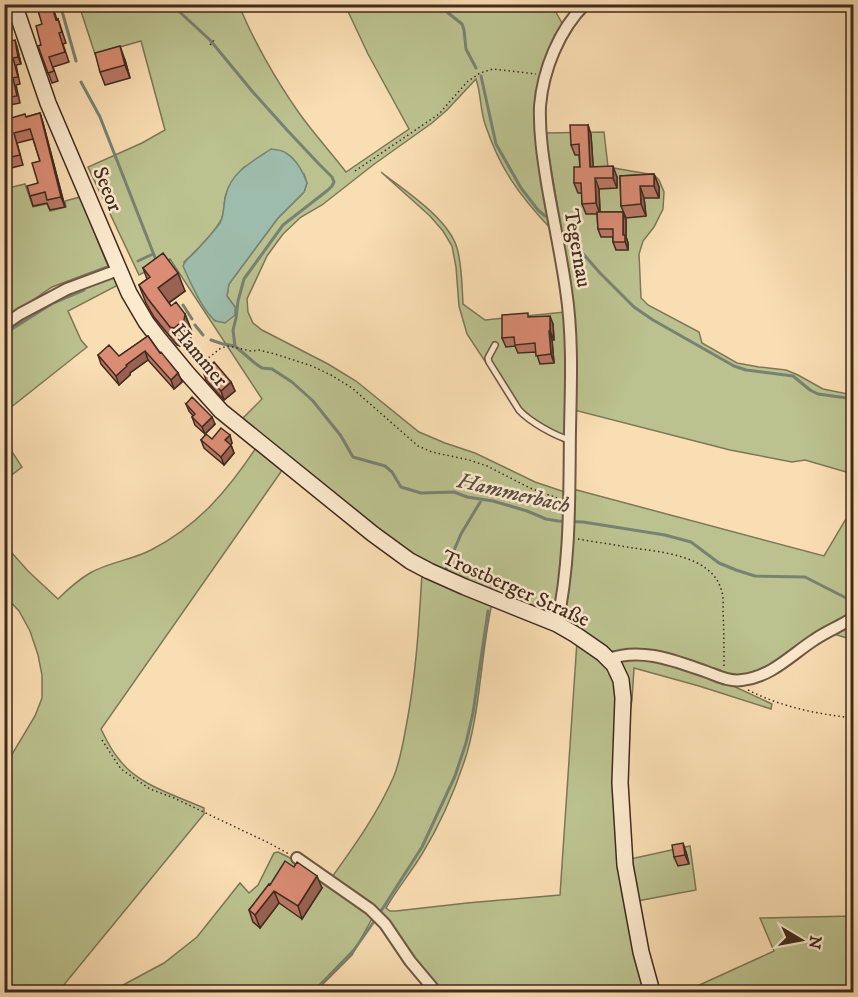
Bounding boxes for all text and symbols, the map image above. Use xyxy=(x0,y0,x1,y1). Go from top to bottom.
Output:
street label: Seeor xyxy=(86,163,128,216)
street label: Tegernau xyxy=(557,207,597,289)
street label: Hammer xyxy=(165,319,233,393)
water label: Hammerbach xyxy=(454,467,573,520)
street label: Trostberger Straße xyxy=(438,545,594,633)
north arrow xyxy=(771,910,831,970)
text: N xyxy=(804,934,826,951)

